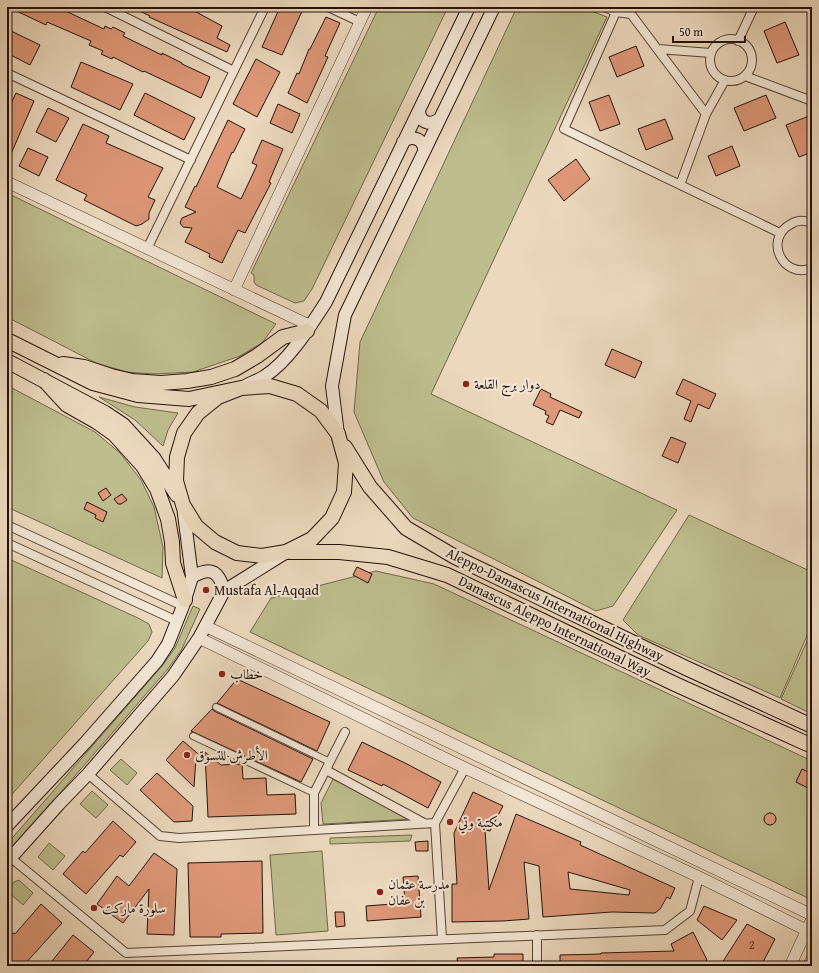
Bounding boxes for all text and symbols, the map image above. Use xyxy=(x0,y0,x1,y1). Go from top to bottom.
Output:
scale bar xyxy=(673,18,745,44)
text: 50 m xyxy=(679,23,703,40)
place label: دوار برج القلعة xyxy=(474,374,541,397)
marker: دوار برج القلعة xyxy=(461,379,471,389)
street label: Aleppo-Damascus International Highway xyxy=(443,542,667,666)
street label: Damascus Aleppo International Way xyxy=(455,571,655,681)
place label: Mustafa Al-Aqqad xyxy=(214,580,319,600)
marker: Mustafa Al-Aqqad xyxy=(201,585,211,595)
place label: خطاب xyxy=(230,664,263,684)
marker: خطاب xyxy=(217,669,227,679)
place label: الأطرش للتسوق xyxy=(195,745,268,765)
marker: الأطرش للتسوق xyxy=(182,750,192,760)
place label: مكتبة وتي xyxy=(458,812,503,834)
marker: مكتبة وتي xyxy=(445,817,455,827)
place label: مدرسة عثمان بن عفان xyxy=(388,874,450,910)
marker: مدرسة عثمان بن عفان xyxy=(375,887,385,897)
place label: سلورة ماركت xyxy=(102,898,166,918)
marker: سلورة ماركت xyxy=(89,903,99,913)
house number: 2 xyxy=(749,936,755,953)

